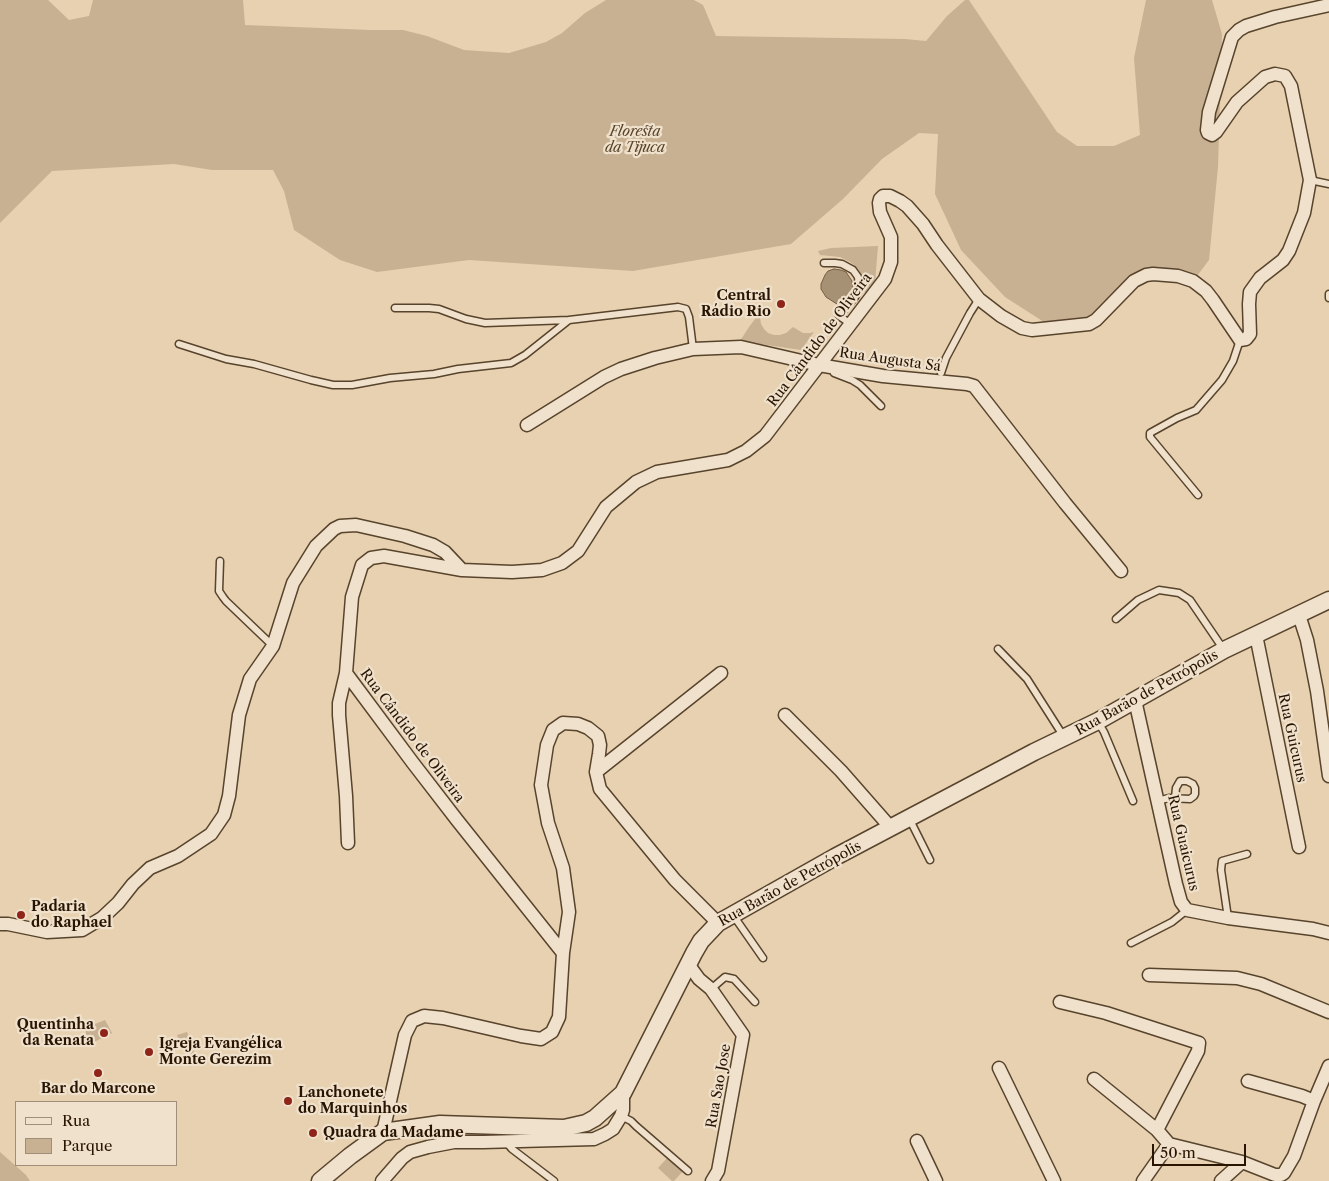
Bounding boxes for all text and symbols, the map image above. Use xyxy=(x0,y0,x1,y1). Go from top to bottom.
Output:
park label: Floresta da Tijuca xyxy=(605,124,665,156)
street label: Rua Cândido de Oliveira xyxy=(764,270,876,410)
place label: Central Rádio Rio xyxy=(701,288,771,321)
marker: Central Rádio Rio xyxy=(775,298,787,310)
street label: Rua Augusta Sá xyxy=(838,345,942,375)
street label: Rua Barão de Petrópolis xyxy=(1073,647,1221,739)
street label: Rua Cândido de Oliveira xyxy=(356,666,468,806)
street label: Rua Guicurus xyxy=(1274,692,1310,784)
street label: Rua Guaicurus xyxy=(1164,793,1202,893)
street label: Rua Barão de Petrópolis xyxy=(716,838,864,930)
place label: Padaria do Raphael xyxy=(31,899,112,932)
marker: Padaria do Raphael xyxy=(15,909,27,921)
place label: Quentinha da Renata xyxy=(17,1017,94,1050)
marker: Quentinha da Renata xyxy=(98,1027,110,1039)
place label: Igreja Evangélica Monte Gerezim xyxy=(159,1036,282,1068)
street label: Rua Sao Jose xyxy=(703,1043,735,1129)
marker: Igreja Evangélica Monte Gerezim xyxy=(143,1046,155,1058)
marker: Bar do Marcone xyxy=(92,1067,104,1079)
place label: Bar do Marcone xyxy=(41,1081,155,1097)
place label: Lanchonete do Marquinhos xyxy=(298,1085,407,1118)
marker: Lanchonete do Marquinhos xyxy=(282,1095,294,1107)
legend xyxy=(15,1101,178,1166)
text: Rua xyxy=(62,1111,90,1130)
place label: Quadra da Madame xyxy=(323,1125,464,1141)
marker: Quadra da Madame xyxy=(307,1127,319,1139)
scale bar xyxy=(1154,1134,1248,1166)
text: Parque xyxy=(62,1136,112,1155)
text: 50 m xyxy=(1160,1143,1196,1162)

